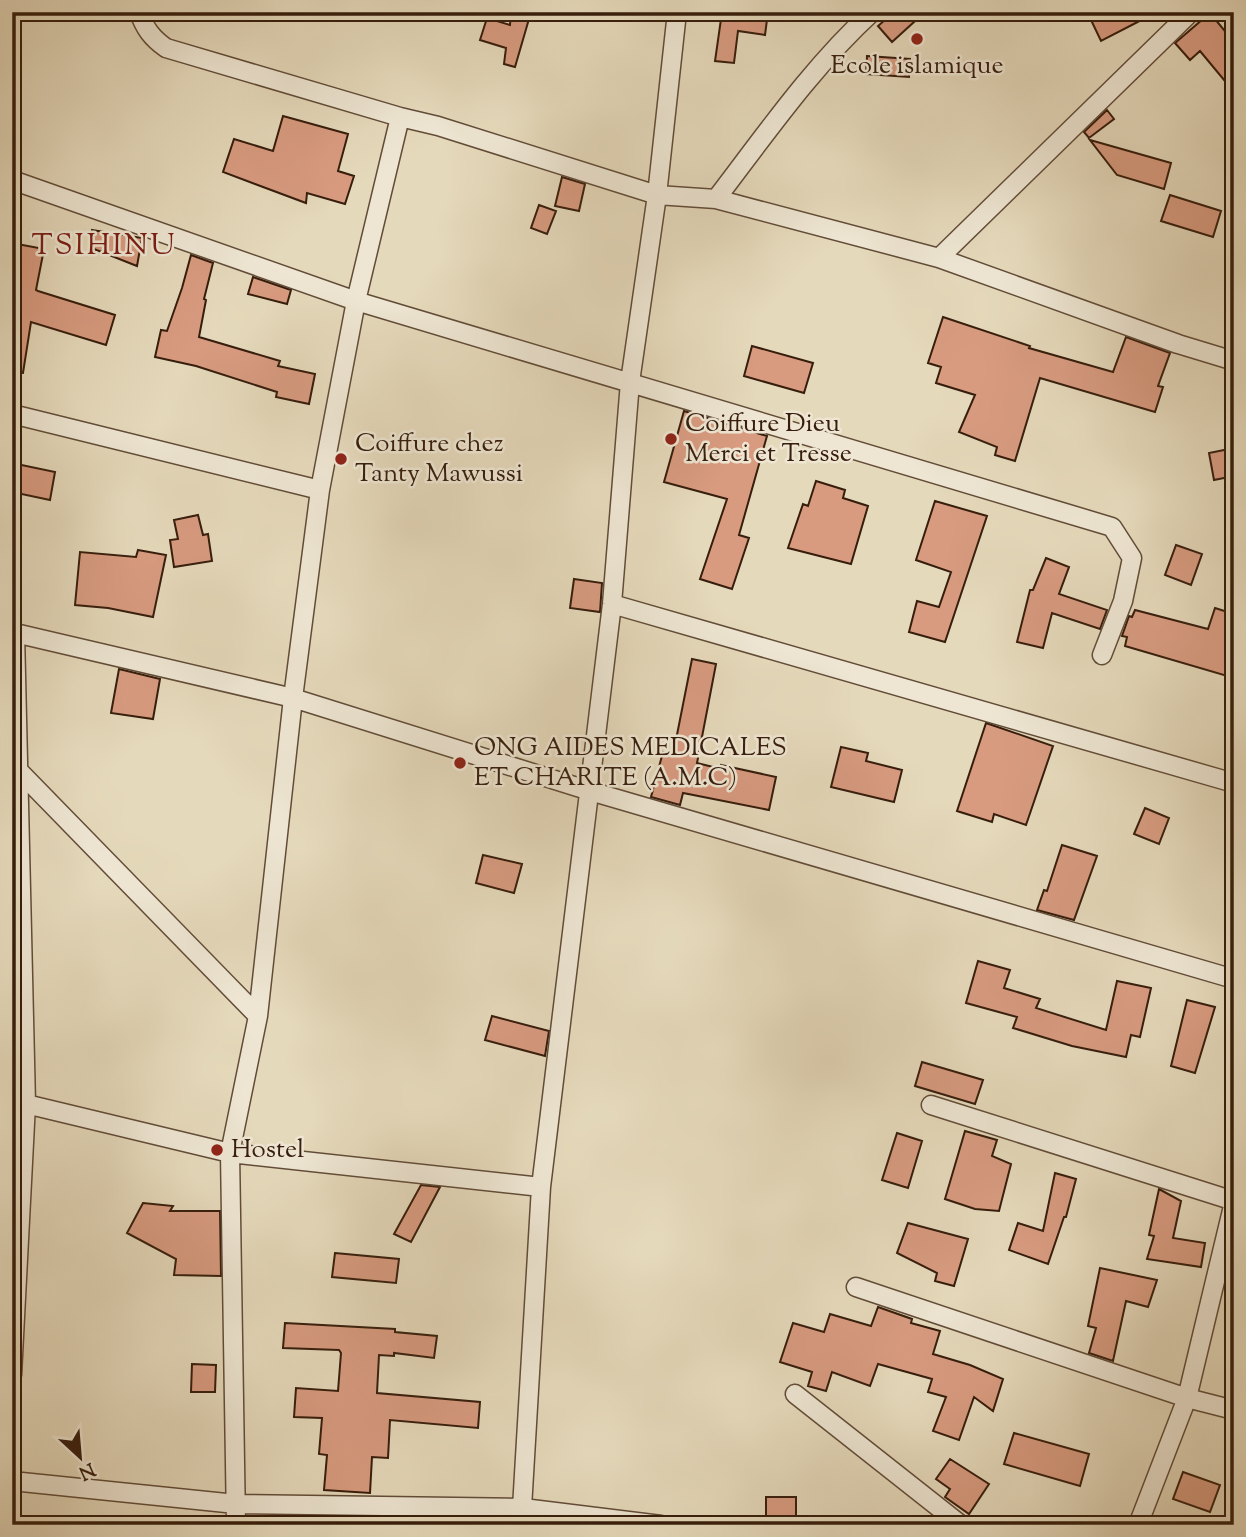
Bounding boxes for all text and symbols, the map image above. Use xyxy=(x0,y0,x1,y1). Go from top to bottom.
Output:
marker: Ecole islamique xyxy=(909,31,925,47)
place label: Ecole islamique xyxy=(830,48,1004,85)
district label: TSIHINU xyxy=(32,225,176,268)
place label: Coiffure Dieu Merci et Tresse xyxy=(685,406,852,473)
place label: Coiffure chez Tanty Mawussi xyxy=(355,426,523,493)
marker: Coiffure Dieu Merci et Tresse xyxy=(663,431,679,447)
marker: Coiffure chez Tanty Mawussi xyxy=(333,451,349,467)
place label: ONG AIDES MEDICALES ET CHARITE (A.M.C) xyxy=(474,730,787,797)
marker: ONG AIDES MEDICALES ET CHARITE (A.M.C) xyxy=(452,755,468,771)
place label: Hostel xyxy=(231,1132,304,1169)
marker: Hostel xyxy=(209,1142,225,1158)
north arrow xyxy=(46,1422,116,1492)
text: N xyxy=(74,1455,99,1485)

